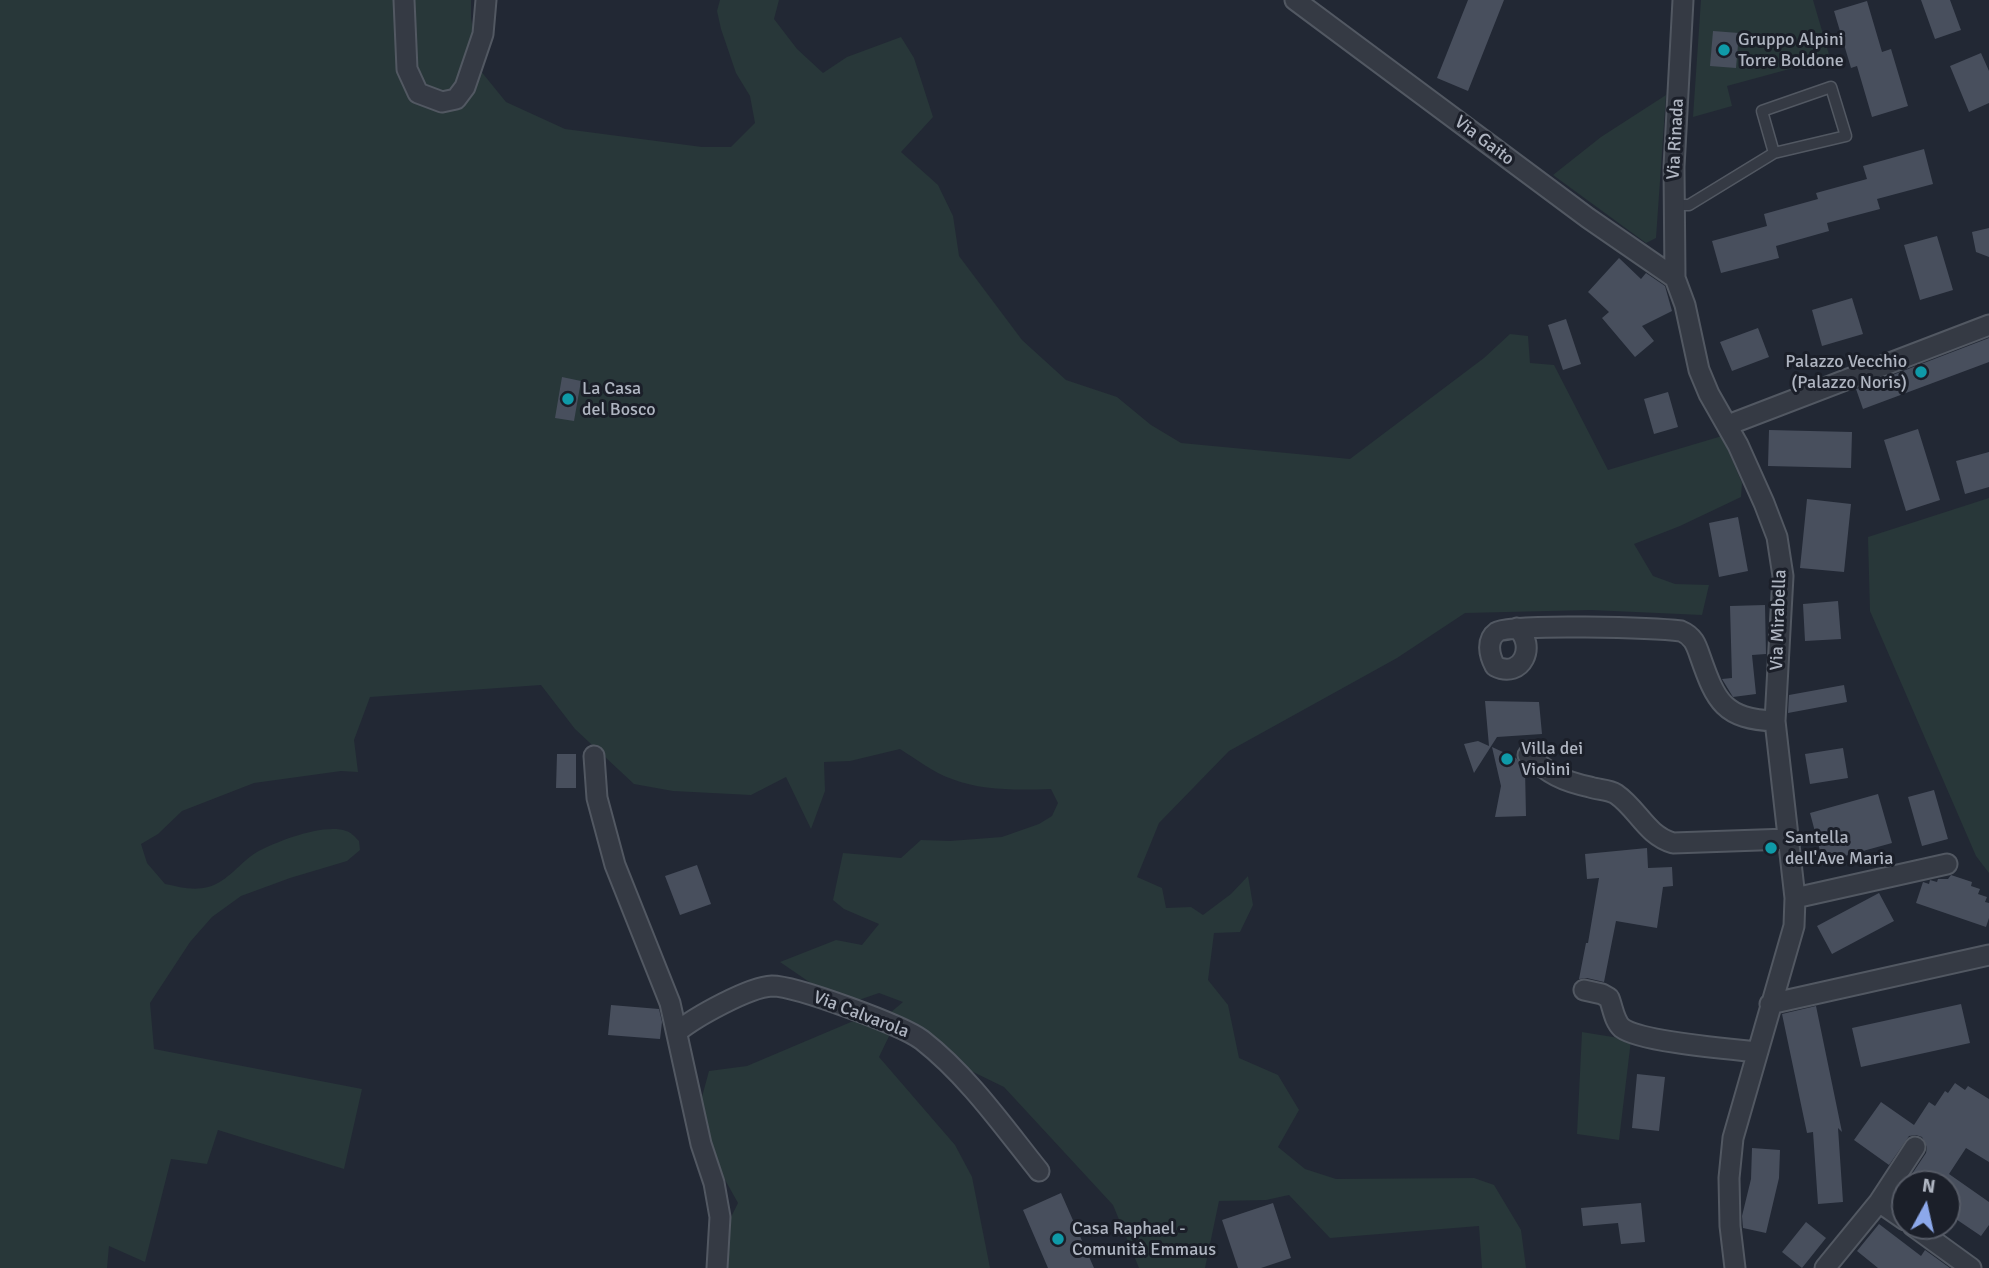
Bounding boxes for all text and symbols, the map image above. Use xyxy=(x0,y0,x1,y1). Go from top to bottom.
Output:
place label: Gruppo Alpini Torre Boldone xyxy=(1738,29,1844,72)
marker: Gruppo Alpini Torre Boldone xyxy=(1716,42,1732,58)
street label: Via Rinada xyxy=(1663,98,1689,180)
street label: Via Gaito xyxy=(1450,112,1518,170)
place label: Palazzo Vecchio (Palazzo Noris) xyxy=(1785,351,1907,394)
marker: Palazzo Vecchio (Palazzo Noris) xyxy=(1913,364,1929,380)
place label: La Casa del Bosco xyxy=(582,378,656,420)
marker: La Casa del Bosco xyxy=(560,391,576,407)
street label: Via Mirabella xyxy=(1766,569,1792,671)
place label: Villa dei Violini xyxy=(1521,738,1583,780)
marker: Villa dei Violini xyxy=(1499,751,1515,767)
place label: Santella dell'Ave Maria xyxy=(1785,827,1893,870)
marker: Santella dell'Ave Maria xyxy=(1763,840,1779,856)
street label: Via Calvarola xyxy=(810,987,912,1043)
north arrow xyxy=(1891,1170,1961,1240)
text: N xyxy=(1920,1173,1937,1199)
place label: Casa Raphael - Comunità Emmaus xyxy=(1072,1218,1216,1260)
marker: Casa Raphael - Comunità Emmaus xyxy=(1050,1231,1066,1247)

